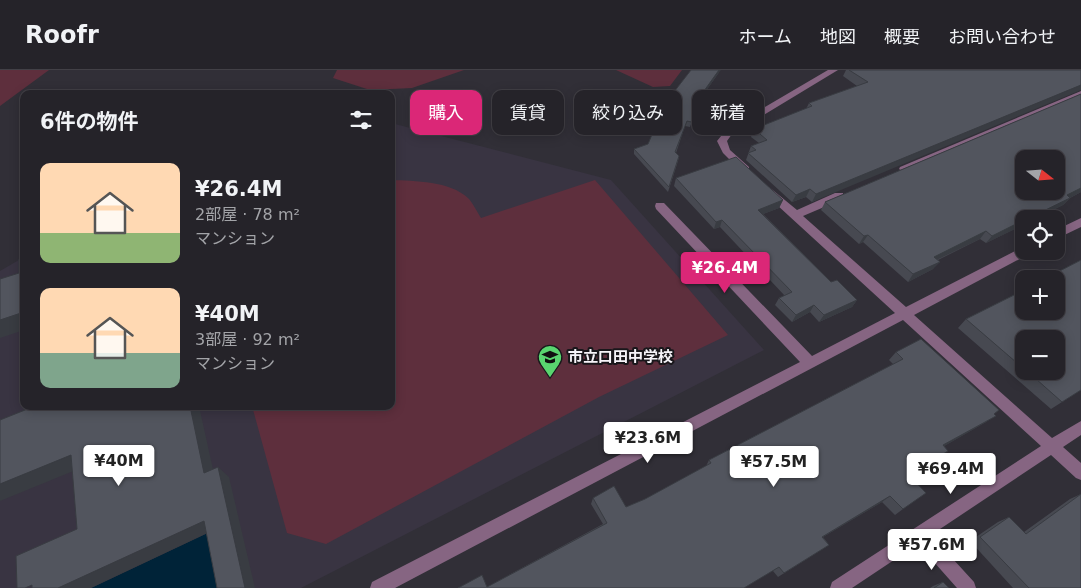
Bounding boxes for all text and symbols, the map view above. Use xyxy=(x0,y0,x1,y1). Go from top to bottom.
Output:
text: Roofr xyxy=(25,21,99,49)
text: ホーム xyxy=(739,26,792,47)
text: 地図 xyxy=(820,26,856,47)
text: 概要 xyxy=(884,26,920,47)
text: お問い合わせ xyxy=(948,26,1056,47)
chip: 購入 xyxy=(410,90,482,135)
chip: 賃貸 xyxy=(492,90,564,135)
chip: 絞り込み xyxy=(574,90,682,135)
chip: 新着 xyxy=(692,90,764,135)
icon: filters xyxy=(347,106,375,134)
text: 6件の物件 xyxy=(40,110,139,134)
north arrow xyxy=(1015,150,1065,200)
map controls xyxy=(1015,150,1065,380)
text: ¥26.4M xyxy=(195,177,282,201)
icon: home xyxy=(80,183,140,243)
text: 2部屋 · 78 m² xyxy=(195,205,300,224)
button: locate xyxy=(1015,210,1065,260)
text: マンション xyxy=(195,229,275,248)
pin: ¥26.4M xyxy=(684,252,766,294)
text: ¥26.4M xyxy=(692,258,758,277)
button: + xyxy=(1015,270,1065,320)
text: ¥40M xyxy=(195,302,260,326)
icon: home xyxy=(80,308,140,368)
text: 3部屋 · 92 m² xyxy=(195,330,300,349)
button: − xyxy=(1015,330,1065,380)
school or university icon: 市立口田中学校 xyxy=(537,344,563,378)
place label: 市立口田中学校 xyxy=(568,348,673,366)
text: マンション xyxy=(195,354,275,373)
pin: ¥23.6M xyxy=(607,422,689,464)
text: ¥23.6M xyxy=(615,428,681,447)
pin: ¥40M xyxy=(89,444,149,487)
pin: ¥57.5M xyxy=(733,446,815,488)
text: ¥40M xyxy=(94,451,144,470)
text: ¥57.5M xyxy=(741,452,807,471)
pin: ¥69.4M xyxy=(910,452,992,495)
text: ¥69.4M xyxy=(918,459,984,478)
pin: ¥57.6M xyxy=(891,528,973,571)
text: ¥57.6M xyxy=(899,535,965,554)

